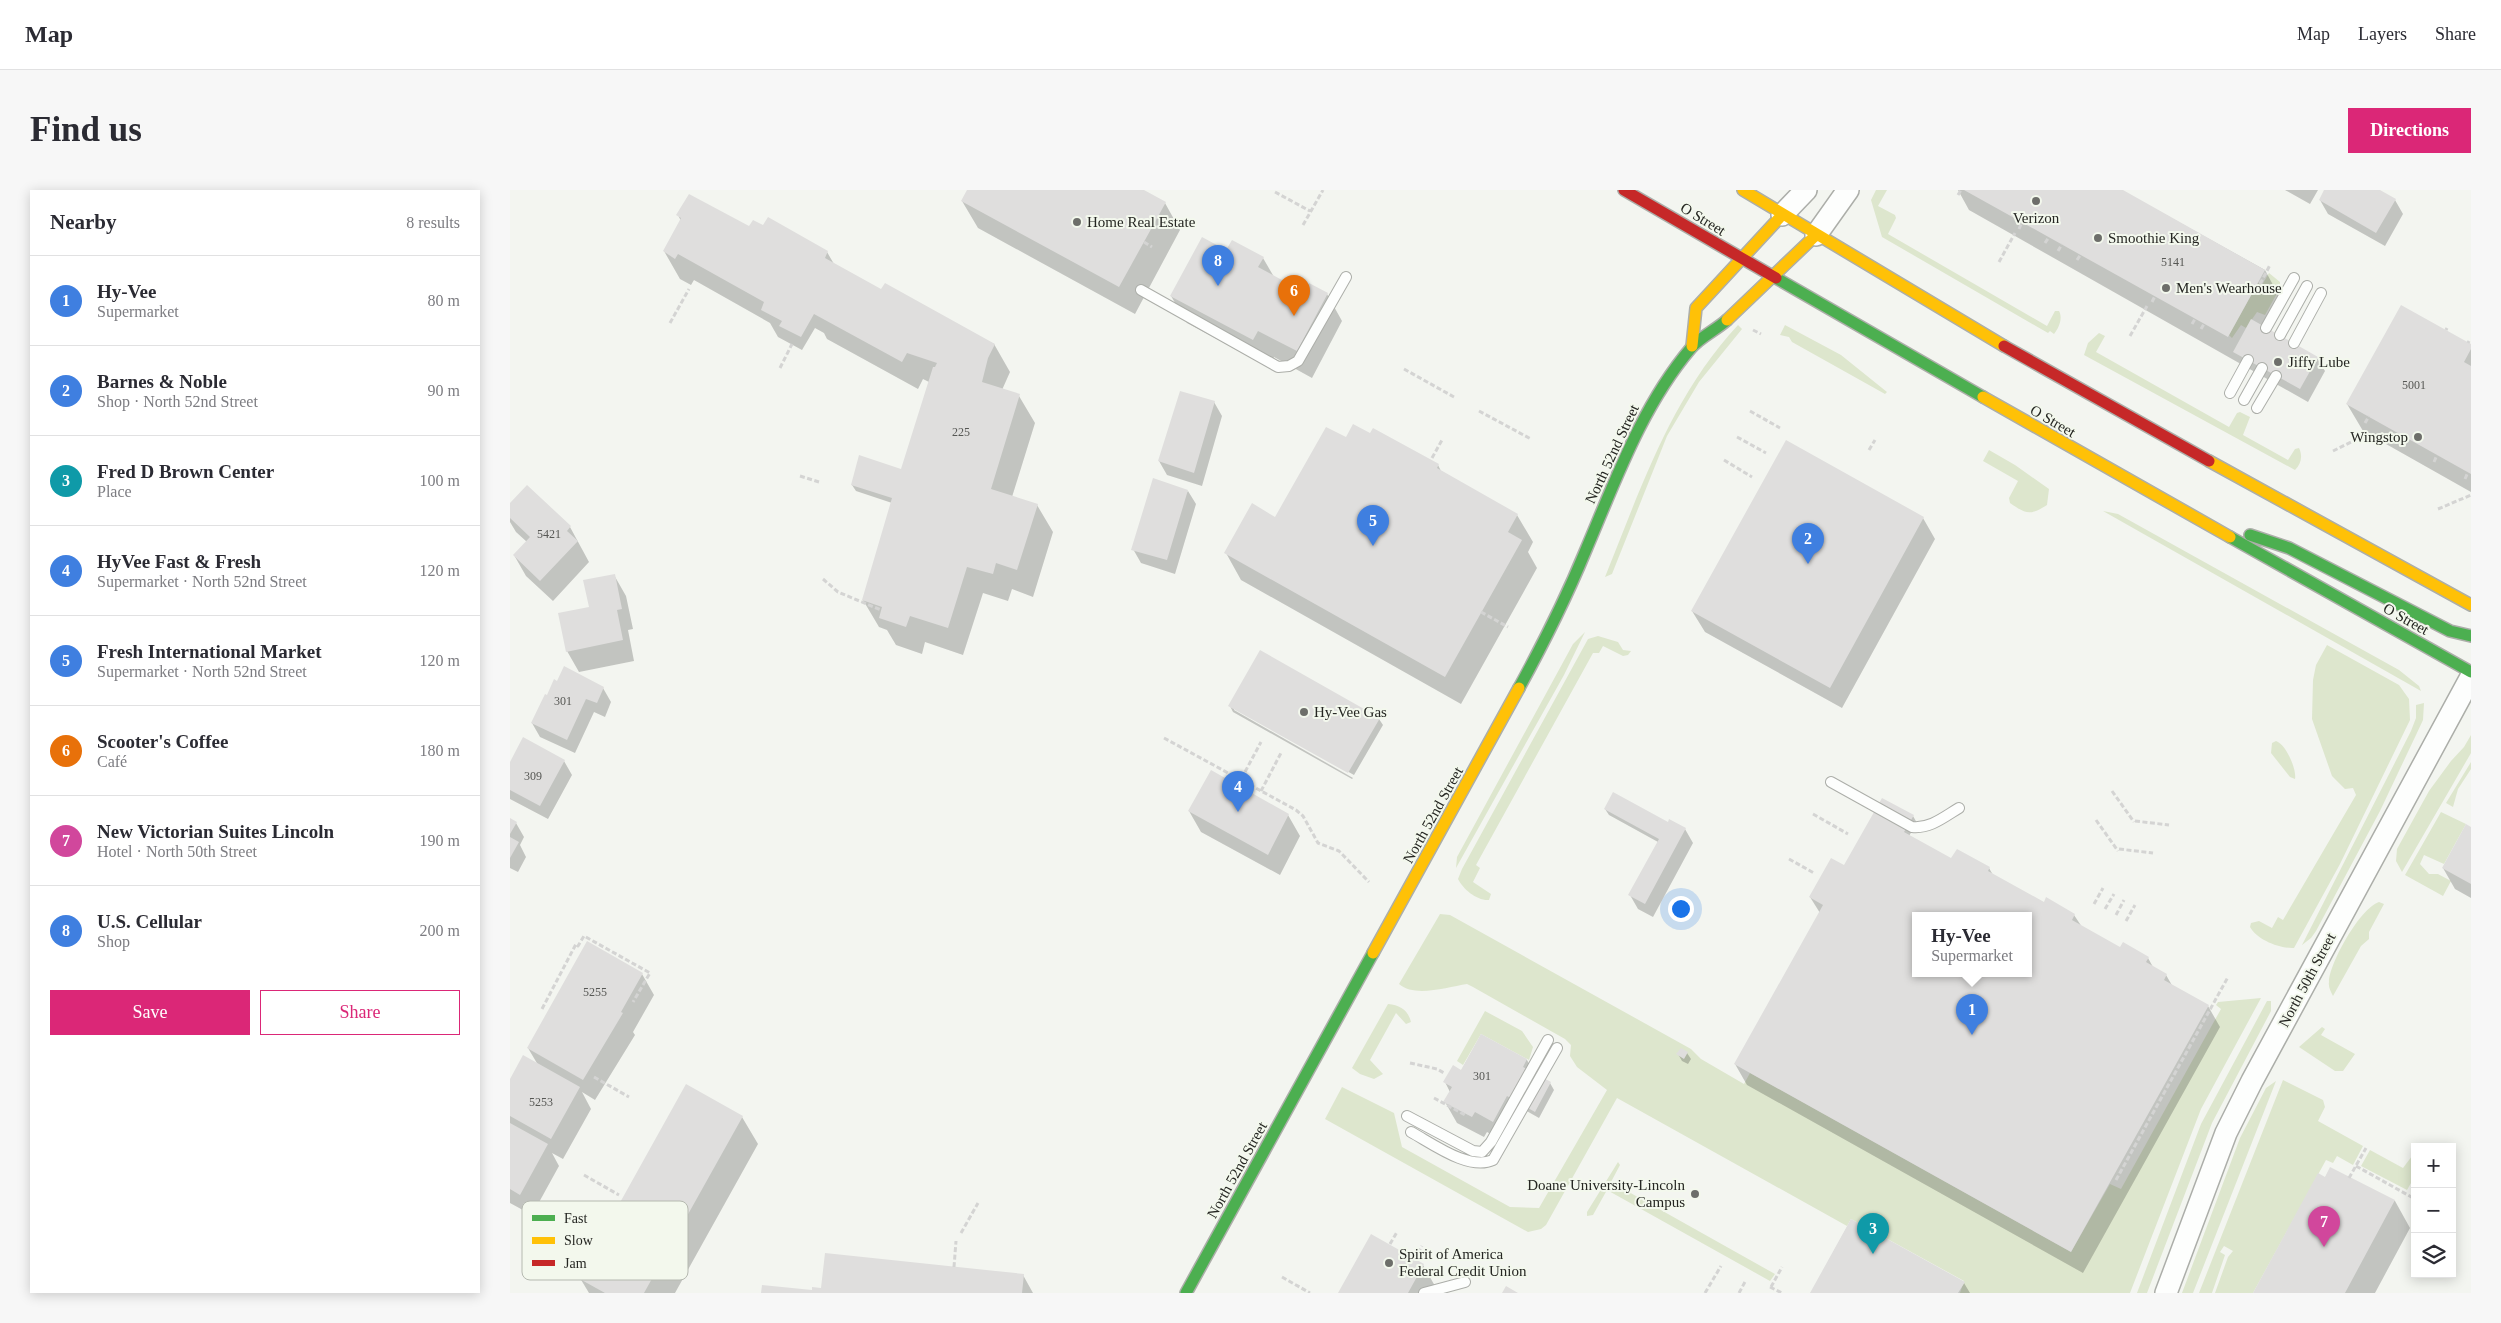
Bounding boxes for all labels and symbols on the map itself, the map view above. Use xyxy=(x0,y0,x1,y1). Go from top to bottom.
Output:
marker: Verizon xyxy=(2030,195,2042,207)
street label: O Street xyxy=(1678,199,1729,239)
place label: Verizon xyxy=(2013,210,2060,226)
place label: Home Real Estate xyxy=(1087,214,1196,230)
marker: Home Real Estate xyxy=(1071,216,1083,228)
place label: Smoothie King xyxy=(2108,230,2200,246)
marker: Smoothie King xyxy=(2092,232,2104,244)
pin: 8 xyxy=(1202,245,1234,286)
house number: 5141 xyxy=(2161,255,2185,269)
pin: 6 xyxy=(1278,275,1310,316)
place label: Men's Wearhouse xyxy=(2176,280,2282,296)
marker: Men's Wearhouse xyxy=(2160,282,2172,294)
place label: Jiffy Lube xyxy=(2288,354,2350,370)
marker: Jiffy Lube xyxy=(2272,356,2284,368)
house number: 5001 xyxy=(2402,378,2426,392)
street label: North 52nd Street xyxy=(1582,401,1642,506)
street label: O Street xyxy=(2028,402,2079,441)
house number: 225 xyxy=(952,425,970,439)
place label: Wingstop xyxy=(2350,429,2408,445)
marker: Wingstop xyxy=(2412,431,2424,443)
pin: 5 xyxy=(1357,505,1389,546)
pin: 2 xyxy=(1792,523,1824,564)
house number: 5421 xyxy=(537,527,561,541)
street label: O Street xyxy=(2380,600,2432,638)
house number: 301 xyxy=(554,694,572,708)
place label: Hy-Vee Gas xyxy=(1314,704,1387,720)
marker: Hy-Vee Gas xyxy=(1298,706,1310,718)
street label: North 52nd Street xyxy=(1400,763,1466,866)
house number: 309 xyxy=(524,769,542,783)
pin: 4 xyxy=(1222,771,1254,812)
your location xyxy=(1668,896,1694,922)
street label: North 50th Street xyxy=(2275,930,2339,1030)
house number: 5255 xyxy=(583,985,607,999)
pin: 1 xyxy=(1956,994,1988,1035)
house number: 301 xyxy=(1473,1069,1491,1083)
house number: 5253 xyxy=(529,1095,553,1109)
street label: North 52nd Street xyxy=(1204,1118,1270,1221)
place label: Doane University-Lincoln Campus xyxy=(1527,1177,1685,1210)
marker: Doane University-Lincoln Campus xyxy=(1689,1188,1701,1200)
legend xyxy=(522,1201,688,1280)
pin: 7 xyxy=(2308,1206,2340,1247)
text: Fast xyxy=(564,1211,587,1226)
pin: 3 xyxy=(1857,1213,1889,1254)
text: Slow xyxy=(564,1233,594,1248)
place label: Spirit of America Federal Credit Union xyxy=(1399,1246,1527,1279)
text: Jam xyxy=(564,1256,587,1271)
marker: Spirit of America Federal Credit Union xyxy=(1383,1257,1395,1269)

